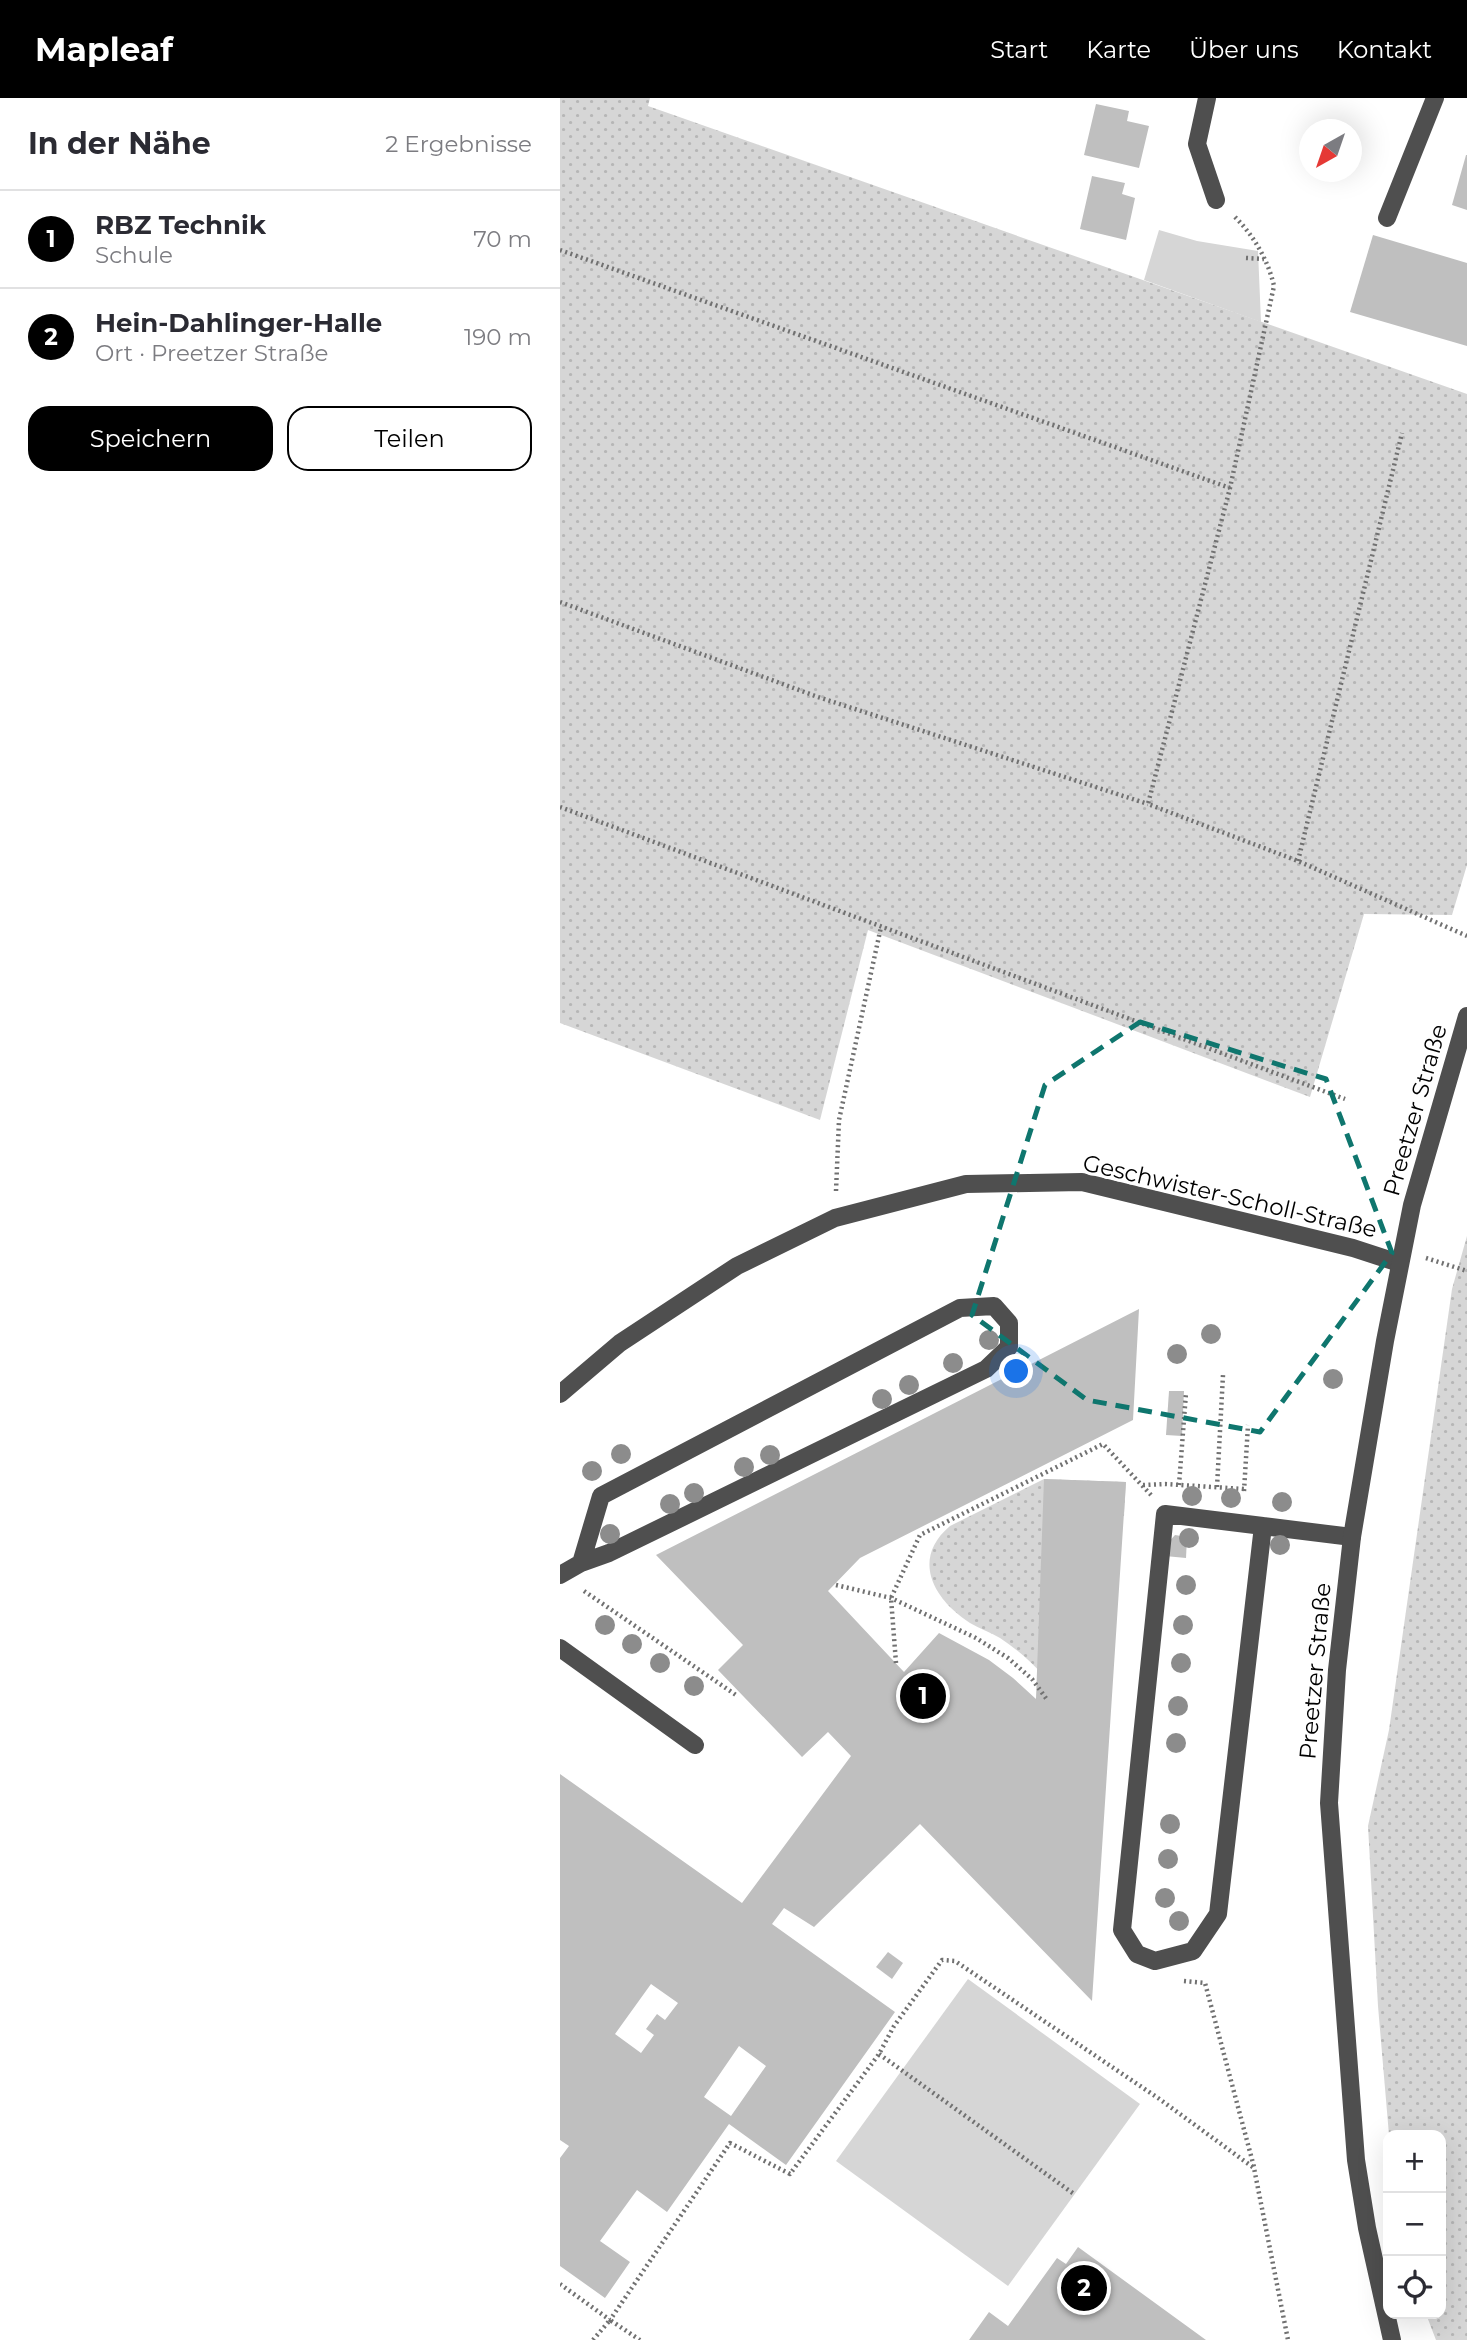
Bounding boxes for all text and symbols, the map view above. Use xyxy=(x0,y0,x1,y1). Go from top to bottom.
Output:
text: Mapleaf xyxy=(35,29,173,69)
text: Start xyxy=(990,35,1048,64)
text: Karte xyxy=(1086,35,1151,64)
text: Über uns xyxy=(1189,35,1299,64)
text: Kontakt xyxy=(1337,35,1432,64)
north arrow xyxy=(1299,119,1362,182)
text: In der Nähe xyxy=(28,125,211,162)
text: 2 Ergebnisse xyxy=(385,130,532,158)
text: RBZ Technik xyxy=(95,209,266,241)
text: 1 xyxy=(46,225,56,253)
text: 70 m xyxy=(473,225,532,253)
text: Schule xyxy=(95,241,173,269)
text: Hein-Dahlinger-Halle xyxy=(95,307,382,339)
text: 2 xyxy=(44,323,58,351)
text: 190 m xyxy=(464,323,532,351)
text: Ort · Preetzer Straße xyxy=(95,339,328,367)
button: Speichern xyxy=(28,406,273,471)
button: Teilen xyxy=(287,406,532,471)
street label: Preetzer Straße xyxy=(1377,1021,1453,1199)
street label: Geschwister-Scholl-Straße xyxy=(1080,1149,1380,1243)
your location xyxy=(999,1354,1033,1388)
street label: Preetzer Straße xyxy=(1293,1581,1337,1761)
pin: 1 xyxy=(900,1670,946,1722)
map controls xyxy=(1383,2130,1446,2319)
button: + xyxy=(1383,2130,1446,2193)
button: − xyxy=(1383,2193,1446,2256)
button: locate xyxy=(1383,2256,1446,2319)
pin: 2 xyxy=(1061,2262,1107,2314)

